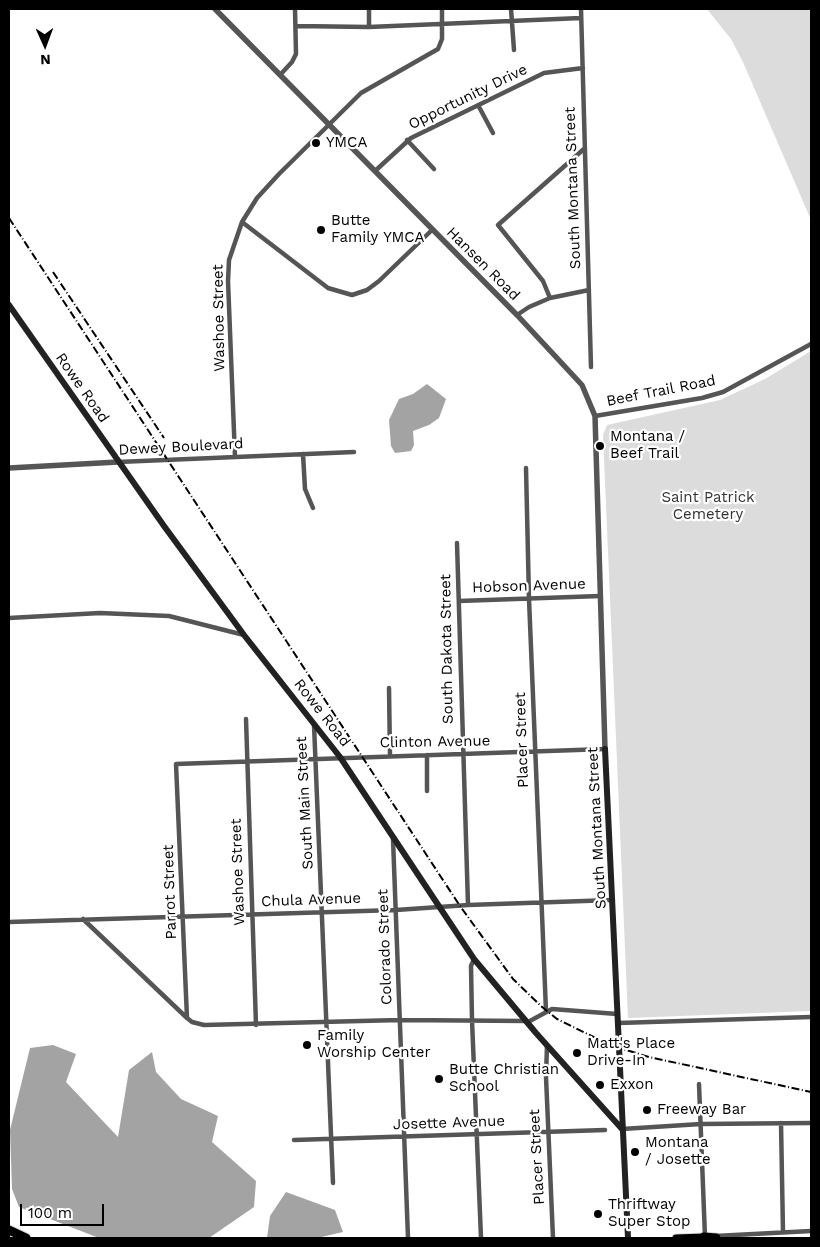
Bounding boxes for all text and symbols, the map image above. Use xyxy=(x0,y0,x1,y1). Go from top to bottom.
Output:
north arrow xyxy=(20,20,70,70)
text: N xyxy=(40,52,51,68)
street label: Opportunity Drive xyxy=(406,60,530,134)
street label: South Montana Street xyxy=(561,107,585,269)
place label: YMCA xyxy=(326,134,367,152)
marker: YMCA xyxy=(310,137,322,149)
place label: Butte Family YMCA xyxy=(331,212,425,247)
marker: Butte Family YMCA xyxy=(315,224,327,236)
street label: Hansen Road xyxy=(443,224,523,304)
street label: Washoe Street xyxy=(209,264,229,372)
street label: Rowe Road xyxy=(51,350,113,426)
street label: Beef Trail Road xyxy=(605,372,717,410)
place label: Montana / Beef Trail xyxy=(610,428,685,463)
street label: Dewey Boulevard xyxy=(118,435,244,459)
marker: Montana / Beef Trail xyxy=(594,440,606,452)
park label: Saint Patrick Cemetery xyxy=(661,489,755,524)
street label: South Dakota Street xyxy=(437,574,457,724)
street label: Hobson Avenue xyxy=(472,575,586,597)
street label: Rowe Road xyxy=(290,675,354,751)
street label: Placer Street xyxy=(511,692,533,788)
street label: Clinton Avenue xyxy=(379,732,491,752)
street label: South Main Street xyxy=(293,736,317,870)
street label: South Montana Street xyxy=(584,747,610,909)
street label: Washoe Street xyxy=(227,818,249,926)
street label: Parrot Street xyxy=(159,844,181,940)
street label: Chula Avenue xyxy=(261,889,361,911)
street label: Colorado Street xyxy=(374,889,396,1005)
place label: Family Worship Center xyxy=(317,1027,431,1062)
place label: Matt's Place Drive-In xyxy=(587,1035,675,1070)
marker: Family Worship Center xyxy=(301,1039,313,1051)
marker: Matt's Place Drive-In xyxy=(571,1047,583,1059)
place label: Butte Christian School xyxy=(449,1061,559,1096)
marker: Butte Christian School xyxy=(433,1073,445,1085)
place label: Exxon xyxy=(610,1076,654,1094)
marker: Exxon xyxy=(594,1079,606,1091)
place label: Freeway Bar xyxy=(657,1101,746,1119)
marker: Freeway Bar xyxy=(641,1104,653,1116)
street label: Placer Street xyxy=(526,1109,548,1205)
street label: Josette Avenue xyxy=(393,1112,505,1134)
place label: Montana / Josette xyxy=(645,1134,711,1169)
marker: Montana / Josette xyxy=(629,1146,641,1158)
scale bar xyxy=(22,1194,106,1226)
place label: Thriftway Super Stop xyxy=(608,1196,690,1231)
text: 100 m xyxy=(28,1204,72,1222)
marker: Thriftway Super Stop xyxy=(592,1208,604,1220)

